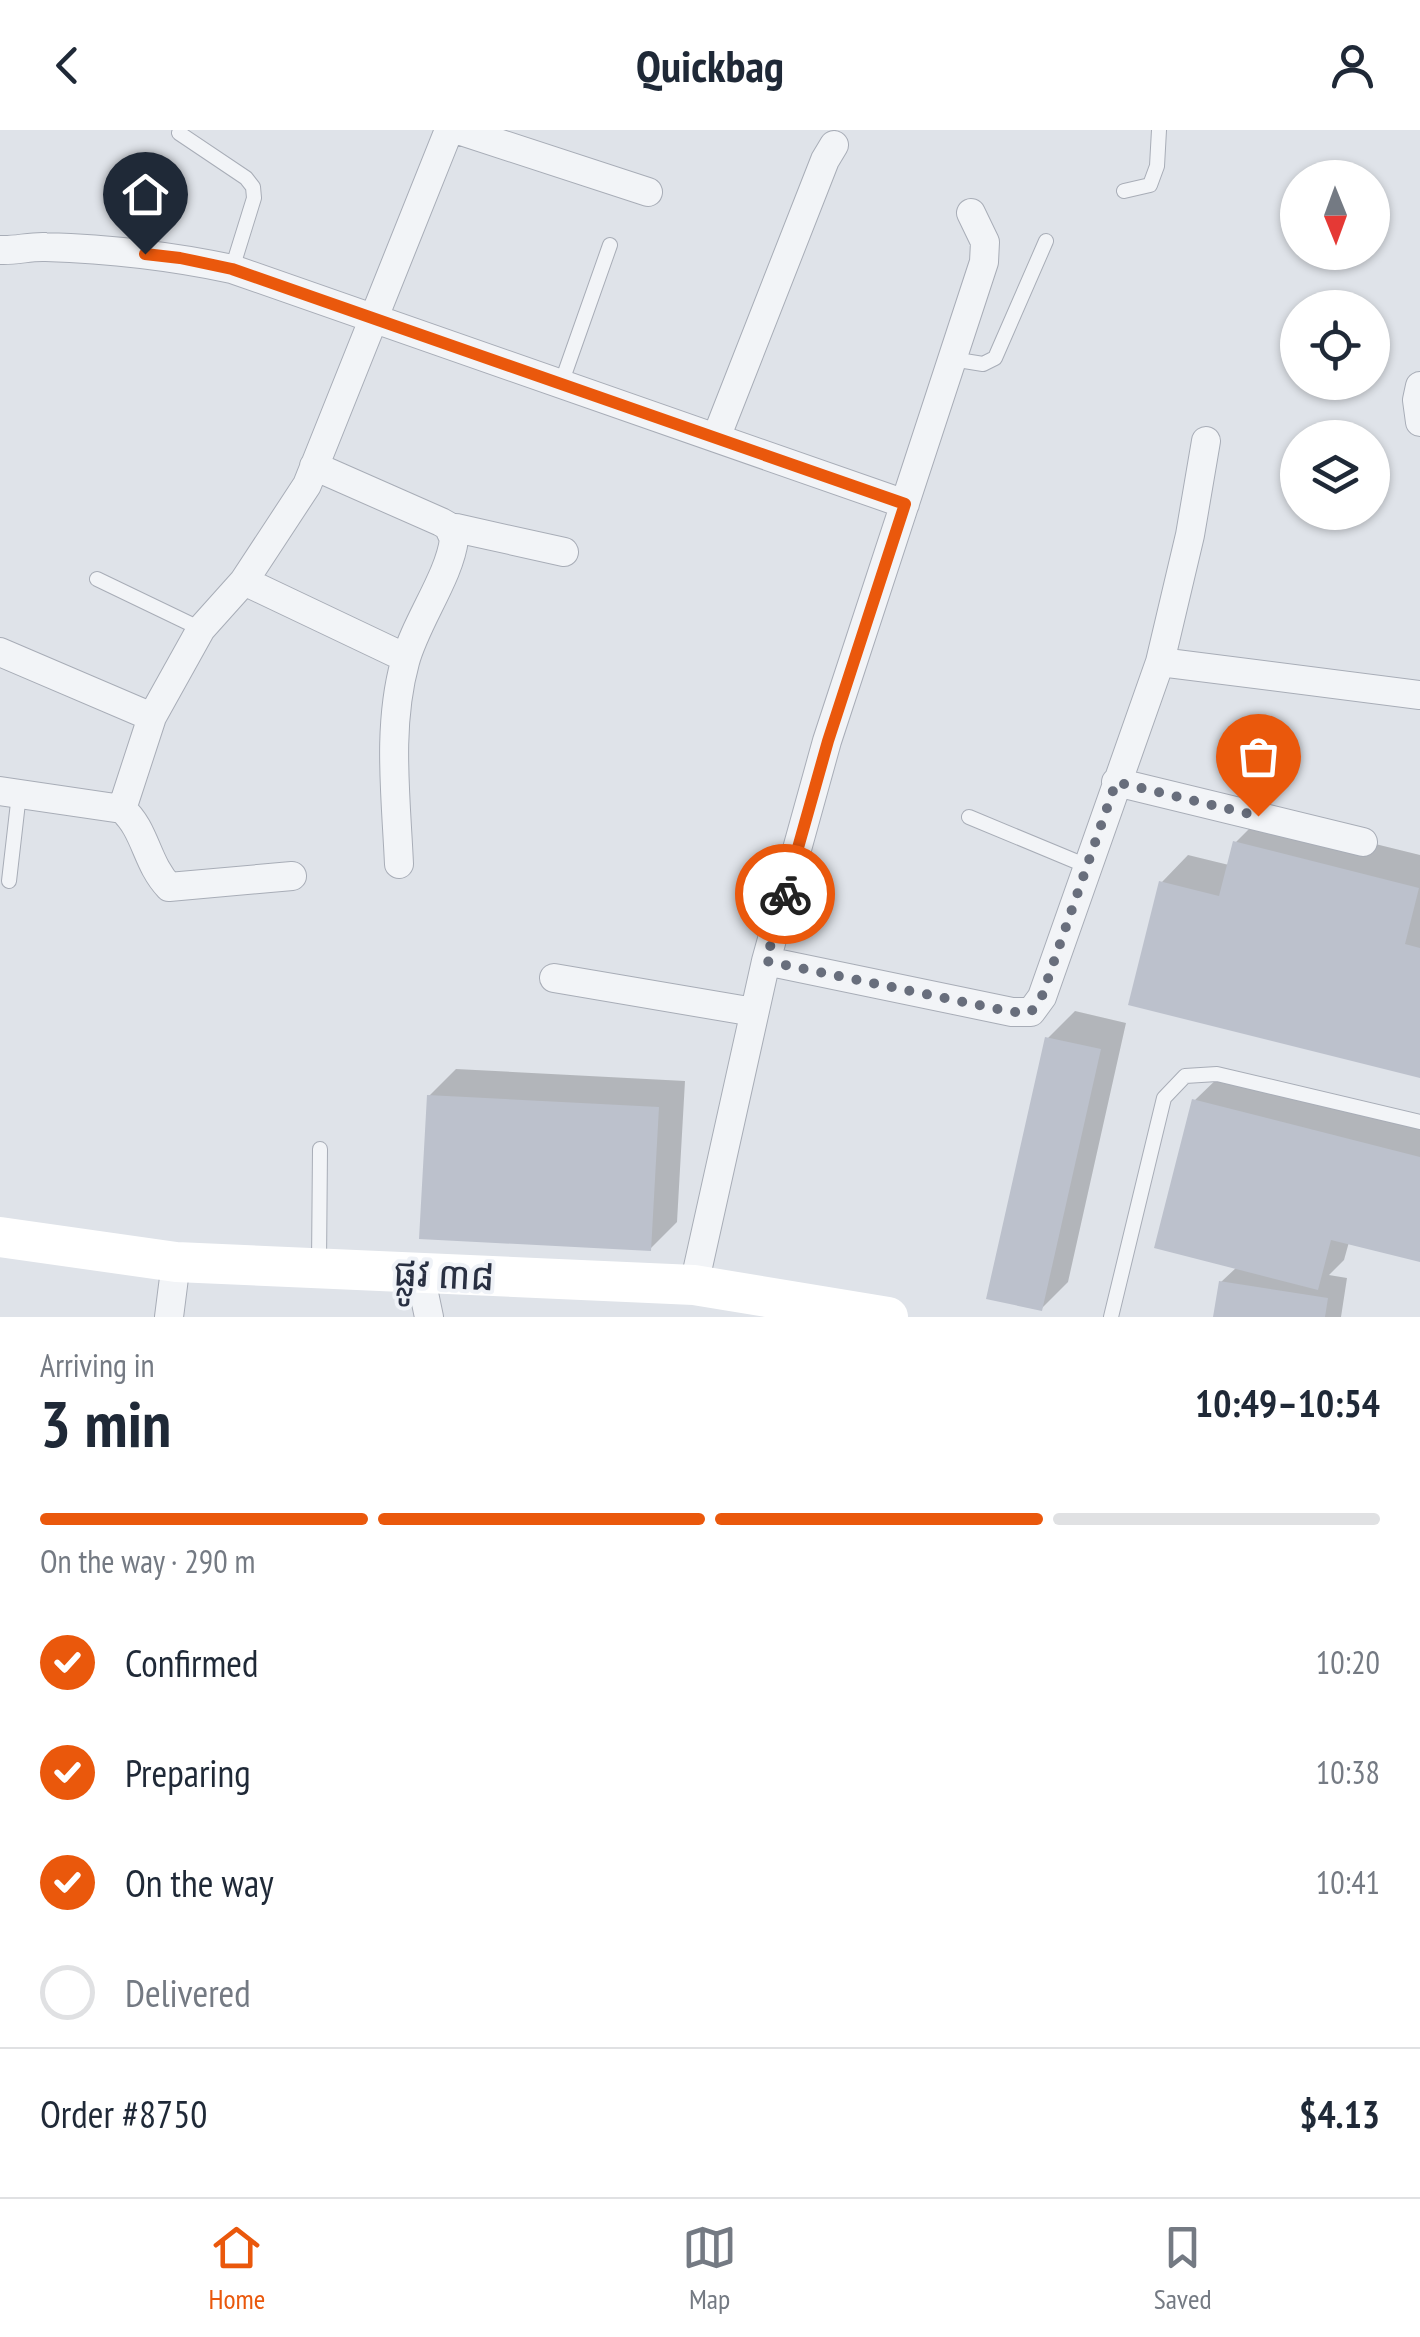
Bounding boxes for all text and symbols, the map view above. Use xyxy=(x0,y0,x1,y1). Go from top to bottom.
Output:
text: Quickbag xyxy=(636,36,784,94)
icon: back xyxy=(40,38,95,93)
icon: person xyxy=(1325,38,1380,93)
pin xyxy=(103,152,188,255)
north arrow xyxy=(1280,160,1390,270)
map controls xyxy=(1280,160,1390,530)
icon: home xyxy=(118,167,173,222)
button: locate xyxy=(1280,290,1390,400)
button: layers xyxy=(1280,420,1390,530)
pin xyxy=(1216,714,1301,817)
icon: bag xyxy=(1231,729,1286,784)
courier xyxy=(735,844,835,944)
icon: bike xyxy=(758,867,813,922)
street label: ផ្លូវ ៣៨ xyxy=(392,1246,496,1311)
text: Arriving in xyxy=(40,1344,155,1386)
text: 10:49–10:54 xyxy=(1195,1378,1380,1427)
text: 3 min xyxy=(40,1381,171,1465)
text: On the way · 290 m xyxy=(40,1540,255,1582)
icon: check xyxy=(40,1635,95,1690)
text: Confirmed xyxy=(125,1638,258,1687)
text: 10:20 xyxy=(1316,1641,1380,1683)
icon: check xyxy=(40,1745,95,1800)
text: Preparing xyxy=(125,1748,251,1797)
text: 10:38 xyxy=(1316,1751,1380,1793)
icon: check xyxy=(40,1855,95,1910)
text: On the way xyxy=(125,1858,273,1907)
text: 10:41 xyxy=(1316,1861,1380,1903)
text: Delivered xyxy=(125,1968,251,2017)
text: Order #8750 xyxy=(40,2089,207,2138)
text: $4.13 xyxy=(1299,2089,1380,2138)
tab: Home xyxy=(208,2220,265,2317)
tab: Map xyxy=(682,2220,737,2317)
tab: Saved xyxy=(1154,2220,1212,2317)

